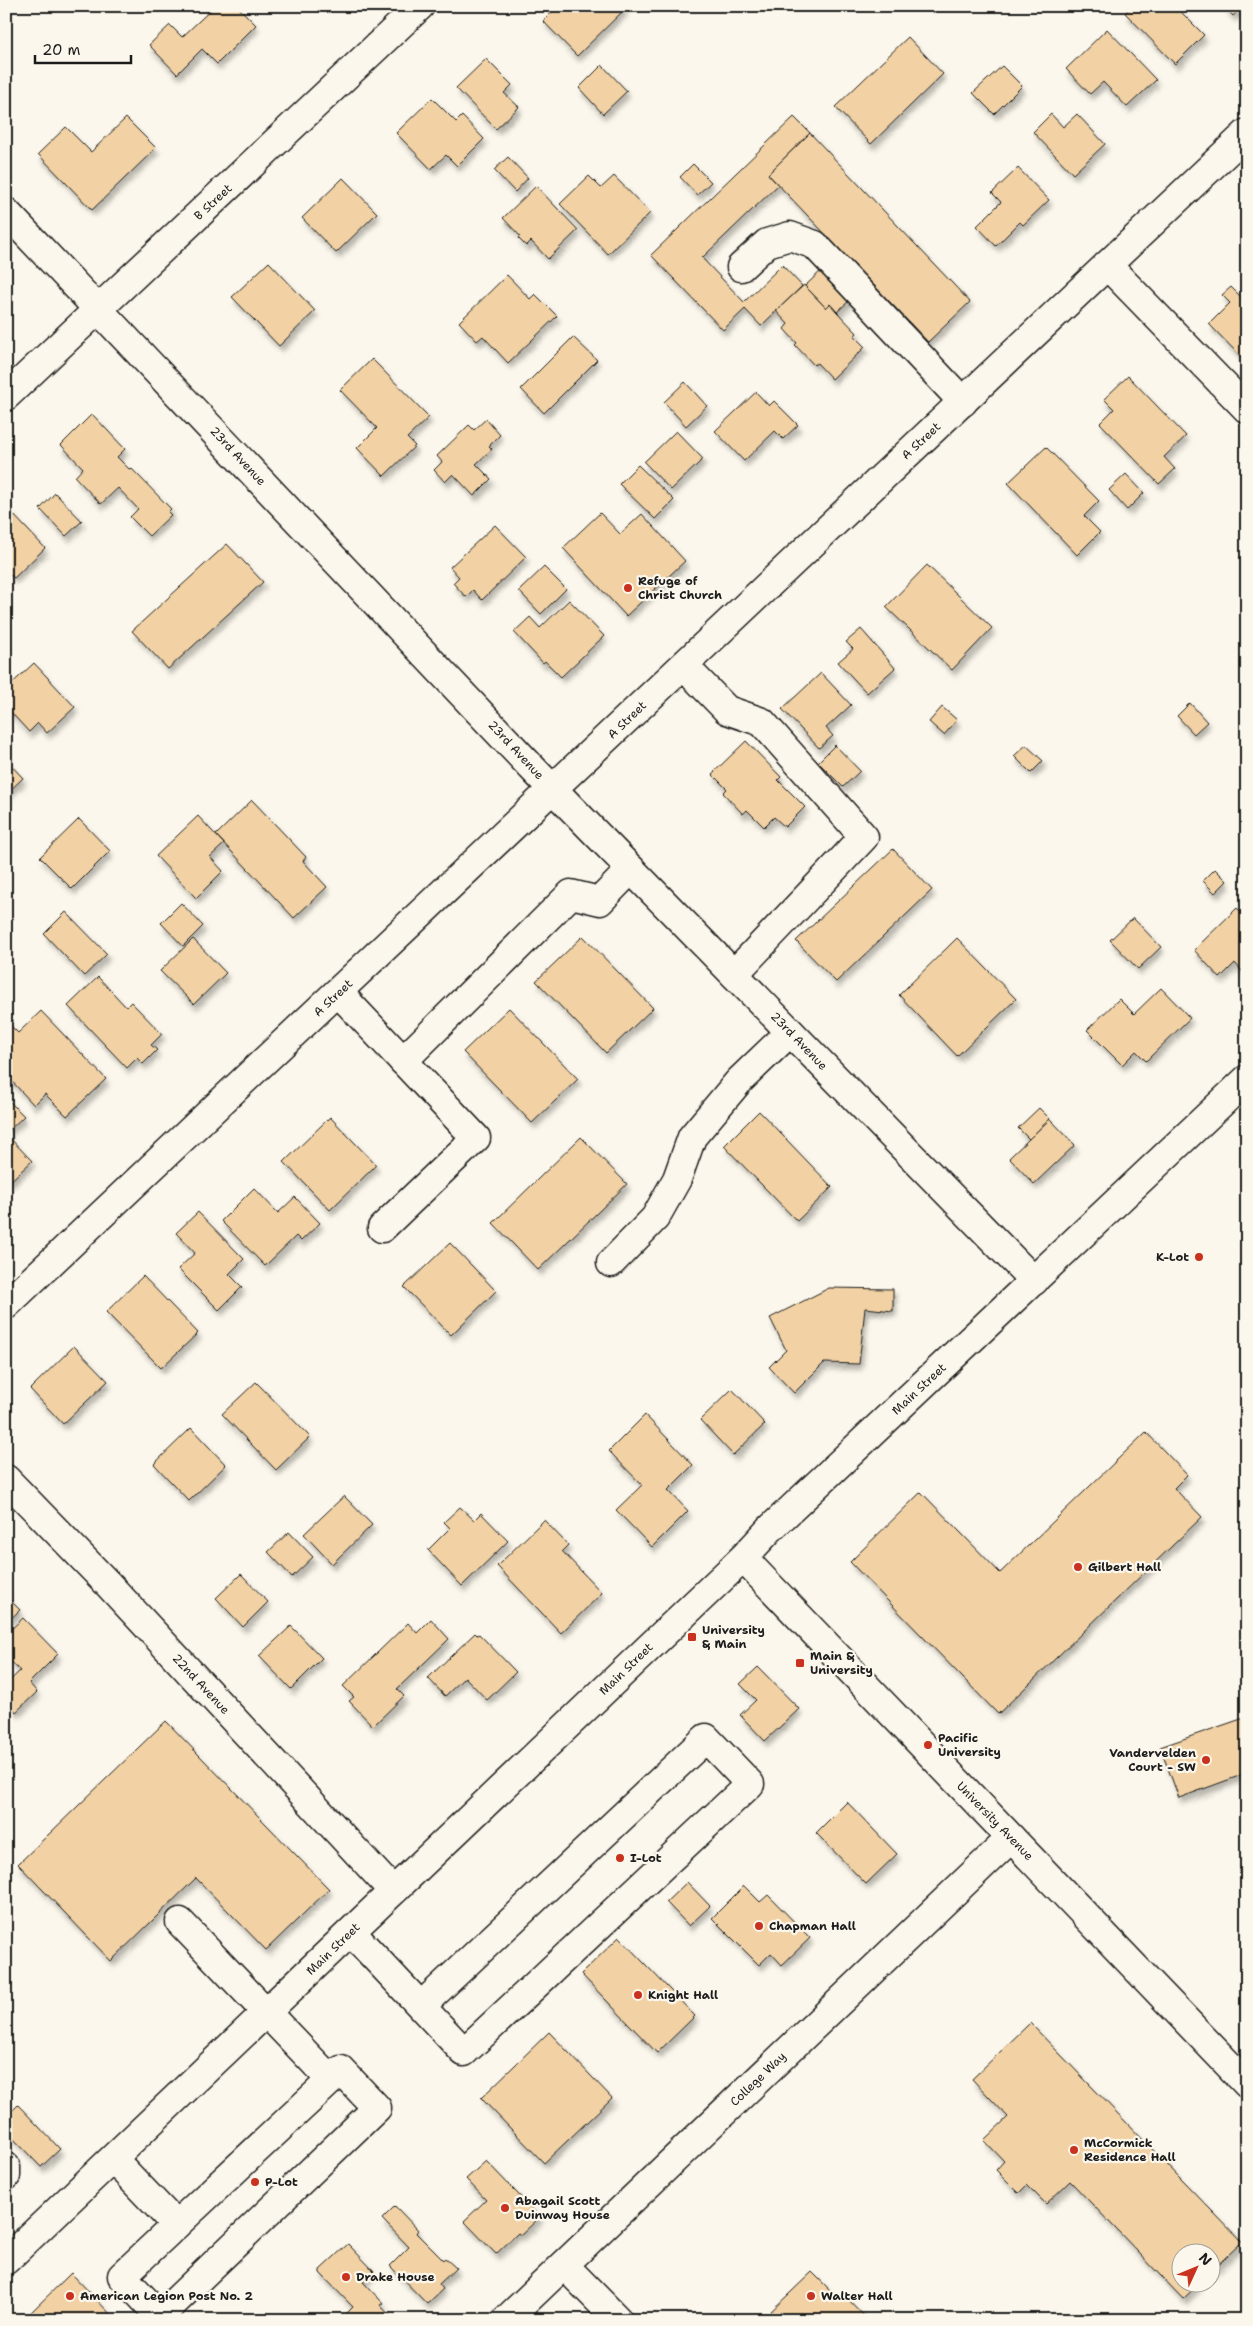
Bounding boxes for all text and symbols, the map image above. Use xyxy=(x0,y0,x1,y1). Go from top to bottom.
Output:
scale bar xyxy=(35,32,131,64)
text: 20 m xyxy=(42,40,81,60)
street label: B Street xyxy=(191,180,235,224)
street label: A Street xyxy=(898,419,944,463)
street label: 23rd Avenue xyxy=(207,423,270,489)
place label: Refuge of Christ Church xyxy=(638,573,722,603)
marker: Refuge of Christ Church xyxy=(622,582,634,594)
street label: A Street xyxy=(604,698,650,742)
street label: 23rd Avenue xyxy=(485,717,548,783)
street label: A Street xyxy=(310,976,356,1020)
street label: 23rd Avenue xyxy=(767,1008,831,1074)
place label: K-Lot xyxy=(1156,1249,1189,1265)
marker: K-Lot xyxy=(1193,1251,1205,1263)
street label: Main Street xyxy=(888,1360,950,1418)
place label: Gilbert Hall xyxy=(1088,1559,1161,1575)
marker: Gilbert Hall xyxy=(1072,1561,1084,1573)
place label: University & Main xyxy=(702,1622,765,1652)
marker: University & Main xyxy=(686,1631,698,1643)
street label: Main Street xyxy=(596,1639,656,1699)
place label: Main & University xyxy=(810,1648,873,1678)
street label: 22nd Avenue xyxy=(169,1650,233,1718)
marker: Main & University xyxy=(794,1657,806,1669)
place label: Pacific University xyxy=(938,1730,1001,1760)
marker: Pacific University xyxy=(922,1739,934,1751)
place label: Vandervelden Court - SW xyxy=(1109,1745,1196,1775)
marker: Vandervelden Court - SW xyxy=(1200,1754,1212,1766)
street label: University Avenue xyxy=(953,1778,1037,1864)
place label: I-Lot xyxy=(630,1850,662,1866)
marker: I-Lot xyxy=(614,1852,626,1864)
place label: Chapman Hall xyxy=(769,1918,856,1934)
street label: Main Street xyxy=(303,1919,363,1979)
marker: Chapman Hall xyxy=(753,1920,765,1932)
place label: Knight Hall xyxy=(648,1987,718,2003)
marker: Knight Hall xyxy=(632,1989,644,2001)
street label: College Way xyxy=(727,2048,789,2110)
place label: McCormick Residence Hall xyxy=(1084,2135,1176,2165)
marker: McCormick Residence Hall xyxy=(1068,2144,1080,2156)
place label: P-Lot xyxy=(265,2174,298,2190)
marker: P-Lot xyxy=(249,2176,261,2188)
place label: Abagail Scott Duinway House xyxy=(515,2193,610,2223)
marker: Abagail Scott Duinway House xyxy=(499,2202,511,2214)
north arrow xyxy=(1170,2244,1220,2294)
text: N xyxy=(1195,2249,1216,2269)
place label: Drake House xyxy=(356,2269,435,2285)
marker: Drake House xyxy=(340,2271,352,2283)
place label: American Legion Post No. 2 xyxy=(80,2288,253,2304)
place label: Walter Hall xyxy=(821,2288,893,2304)
marker: American Legion Post No. 2 xyxy=(64,2290,76,2302)
marker: Walter Hall xyxy=(805,2290,817,2302)

